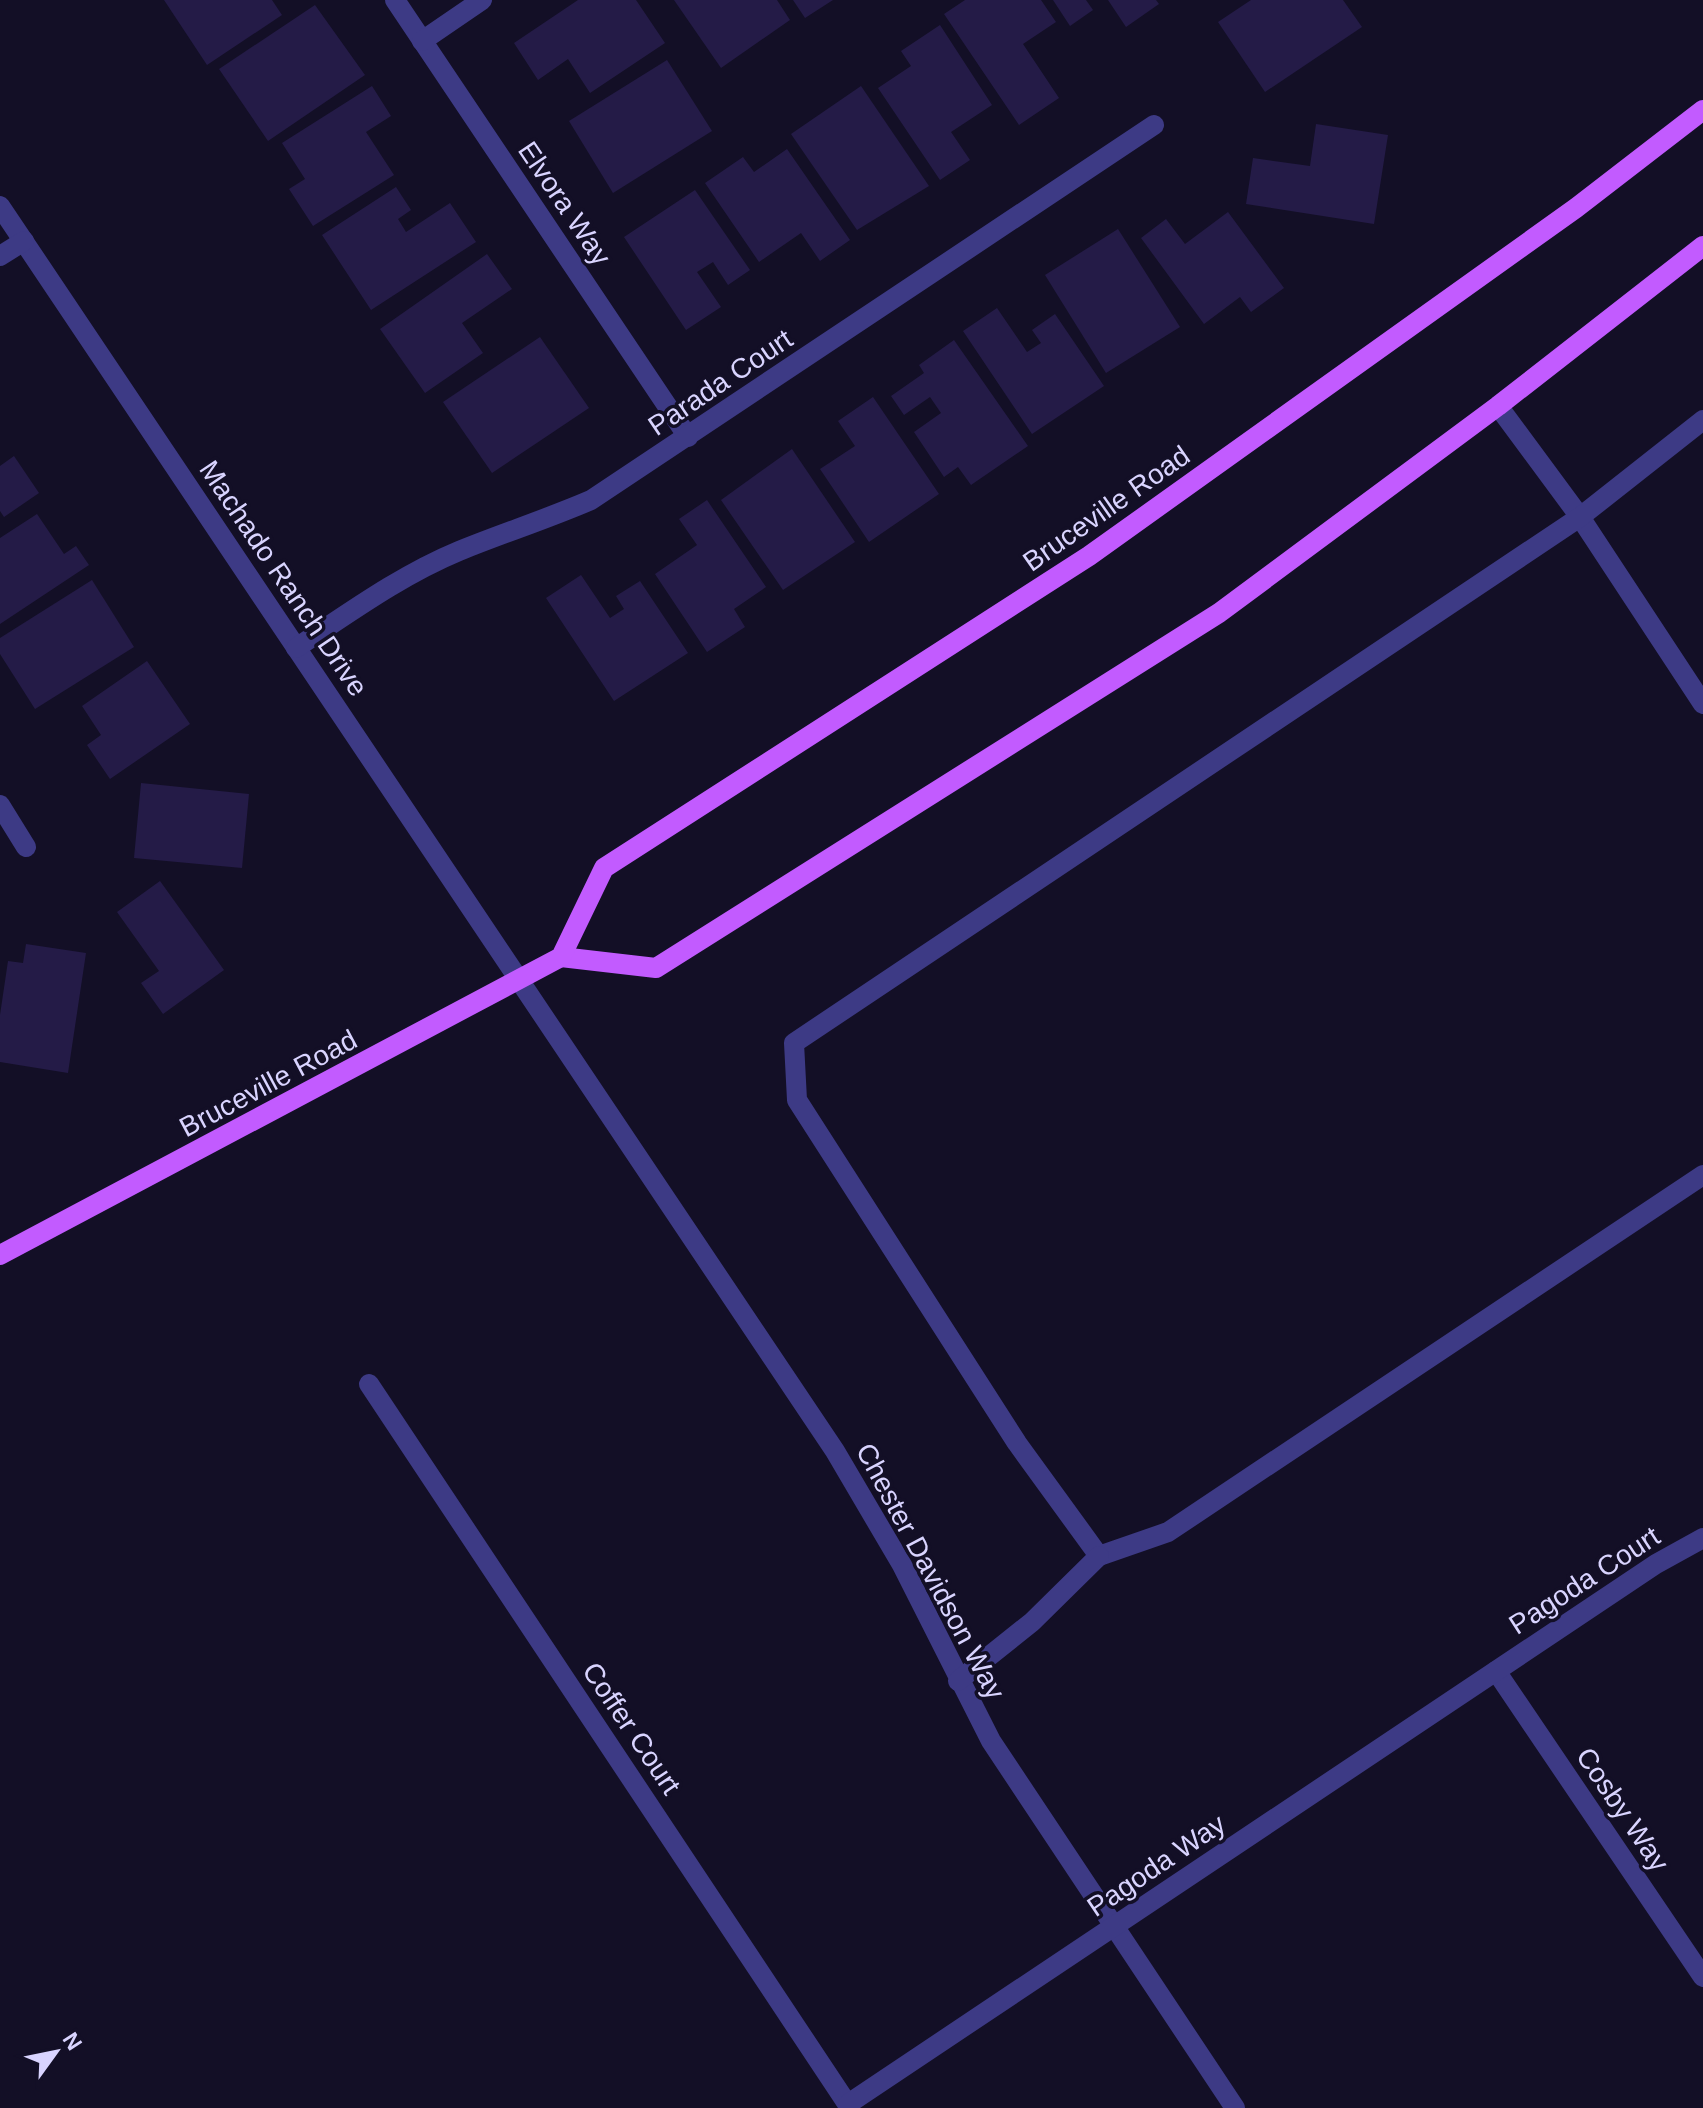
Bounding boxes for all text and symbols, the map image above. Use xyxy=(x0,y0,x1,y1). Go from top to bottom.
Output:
street label: Elvora Way xyxy=(512,136,617,271)
street label: Parada Court xyxy=(643,323,798,442)
street label: Bruceville Road xyxy=(1017,439,1195,577)
street label: Machado Ranch Drive xyxy=(193,455,374,702)
street label: Bruceville Road xyxy=(174,1024,362,1143)
street label: Chester Davidson Way xyxy=(850,1438,1011,1704)
street label: Pagoda Court xyxy=(1503,1520,1665,1640)
street label: Coffer Court xyxy=(576,1657,687,1800)
street label: Cosby Way xyxy=(1570,1742,1675,1877)
street label: Pagoda Way xyxy=(1082,1808,1231,1923)
north arrow xyxy=(16,2012,96,2092)
text: N xyxy=(58,2028,87,2055)

